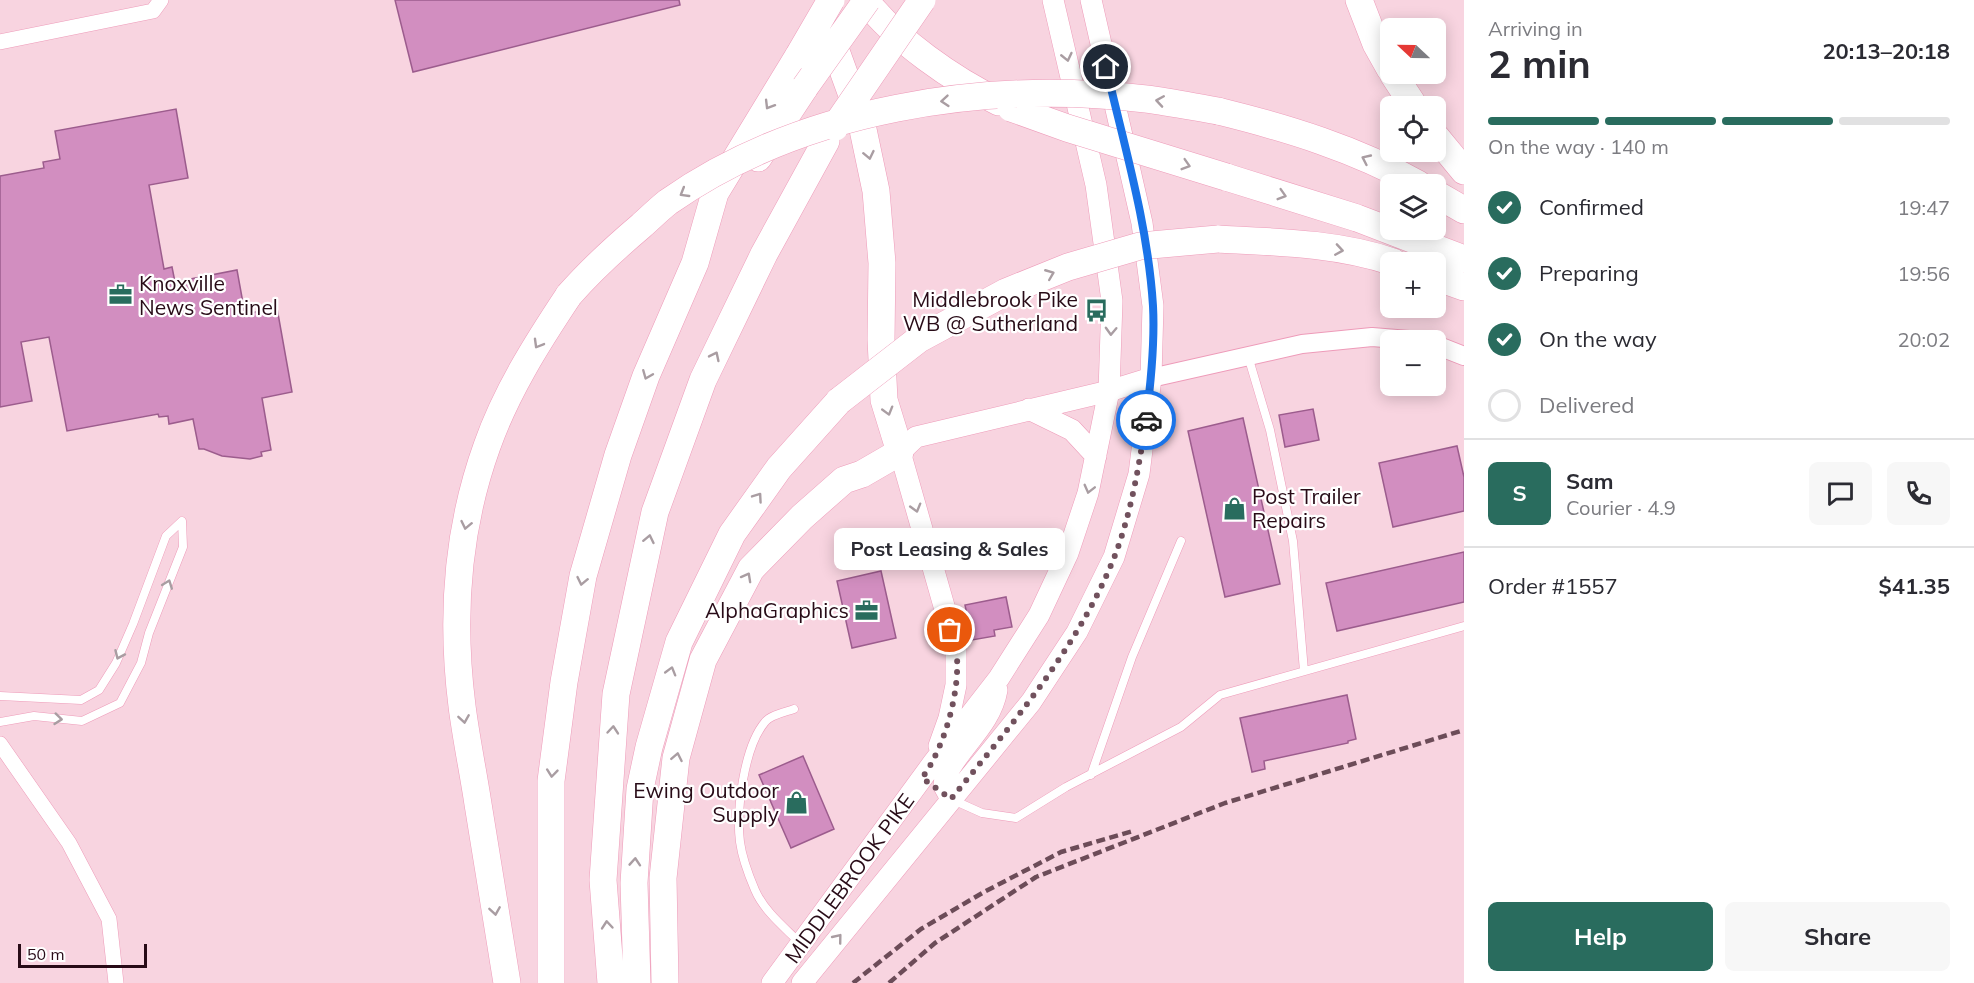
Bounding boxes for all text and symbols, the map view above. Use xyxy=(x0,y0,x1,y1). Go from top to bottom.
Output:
text: Arriving in xyxy=(1488,16,1583,41)
north arrow xyxy=(1380,18,1446,84)
map controls xyxy=(1380,18,1446,396)
text: 20:13–20:18 xyxy=(1822,37,1950,65)
text: 2 min xyxy=(1488,39,1591,88)
pin xyxy=(1080,41,1131,92)
icon: home xyxy=(1089,50,1122,83)
one-way arrow xyxy=(1059,52,1072,62)
one-way arrow xyxy=(940,94,949,107)
one-way arrow xyxy=(1155,95,1165,108)
button: locate xyxy=(1380,96,1446,162)
one-way arrow xyxy=(765,99,776,109)
text: On the way · 140 m xyxy=(1488,134,1669,159)
one-way arrow xyxy=(861,150,874,160)
one-way arrow xyxy=(1361,155,1372,167)
one-way arrow xyxy=(1180,158,1191,170)
button: layers xyxy=(1380,174,1446,240)
one-way arrow xyxy=(680,186,690,198)
one-way arrow xyxy=(1276,187,1287,200)
icon: check xyxy=(1488,191,1521,224)
text: Confirmed xyxy=(1539,193,1644,221)
text: 19:47 xyxy=(1897,195,1950,220)
one-way arrow xyxy=(1334,243,1344,256)
button: + xyxy=(1380,252,1446,318)
icon: check xyxy=(1488,257,1521,290)
text: Preparing xyxy=(1539,259,1639,287)
text: 19:56 xyxy=(1897,261,1950,286)
one-way arrow xyxy=(1044,269,1055,282)
place label: Knoxville News Sentinel xyxy=(139,270,278,320)
office icon: Knoxville News Sentinel xyxy=(108,282,134,308)
place label: Middlebrook Pike WB @ Sutherland xyxy=(903,286,1078,336)
bus stop icon: Middlebrook Pike WB @ Sutherland xyxy=(1083,298,1109,324)
icon: check xyxy=(1488,323,1521,356)
text: On the way xyxy=(1539,325,1657,353)
one-way arrow xyxy=(1105,327,1117,336)
text: 20:02 xyxy=(1897,327,1950,352)
button: − xyxy=(1380,330,1446,396)
one-way arrow xyxy=(533,338,545,348)
one-way arrow xyxy=(707,351,719,362)
one-way arrow xyxy=(642,369,654,380)
courier xyxy=(1116,390,1176,450)
text: Delivered xyxy=(1539,391,1634,419)
icon: car xyxy=(1130,404,1163,437)
one-way arrow xyxy=(881,405,893,416)
button: chat xyxy=(1809,462,1872,525)
button: phone xyxy=(1887,462,1950,525)
text: Sam xyxy=(1566,467,1614,495)
text: S xyxy=(1512,479,1527,507)
place label: Post Trailer Repairs xyxy=(1252,483,1361,533)
one-way arrow xyxy=(1083,484,1096,494)
one-way arrow xyxy=(751,493,762,504)
shop icon: Post Trailer Repairs xyxy=(1221,495,1247,521)
text: Courier · 4.9 xyxy=(1566,495,1676,520)
one-way arrow xyxy=(908,503,921,513)
one-way arrow xyxy=(460,519,473,529)
callout: Post Leasing & Sales xyxy=(834,528,1066,570)
one-way arrow xyxy=(642,534,655,544)
text: Post Leasing & Sales xyxy=(850,536,1049,561)
text: Order #1557 xyxy=(1488,572,1618,600)
text: $41.35 xyxy=(1879,572,1950,600)
one-way arrow xyxy=(740,573,751,583)
one-way arrow xyxy=(576,575,589,585)
one-way arrow xyxy=(161,580,174,590)
place label: AlphaGraphics xyxy=(705,597,849,623)
office icon: AlphaGraphics xyxy=(854,597,880,623)
pin xyxy=(924,604,975,655)
icon: bag xyxy=(933,613,966,646)
one-way arrow xyxy=(115,648,127,659)
one-way arrow xyxy=(663,666,676,676)
one-way arrow xyxy=(53,712,62,724)
one-way arrow xyxy=(457,713,470,723)
one-way arrow xyxy=(607,726,620,735)
one-way arrow xyxy=(670,753,683,763)
one-way arrow xyxy=(546,769,559,778)
place label: Ewing Outdoor Supply xyxy=(633,777,779,827)
street label: MIDDLEBROOK PIKE xyxy=(779,788,919,968)
shop icon: Ewing Outdoor Supply xyxy=(784,789,810,815)
one-way arrow xyxy=(629,857,642,866)
button: Help xyxy=(1488,902,1713,971)
button: Share xyxy=(1725,902,1950,971)
one-way arrow xyxy=(489,906,501,916)
one-way arrow xyxy=(600,920,613,929)
one-way arrow xyxy=(831,933,842,944)
scale bar xyxy=(18,941,147,968)
text: 50 m xyxy=(27,944,64,964)

